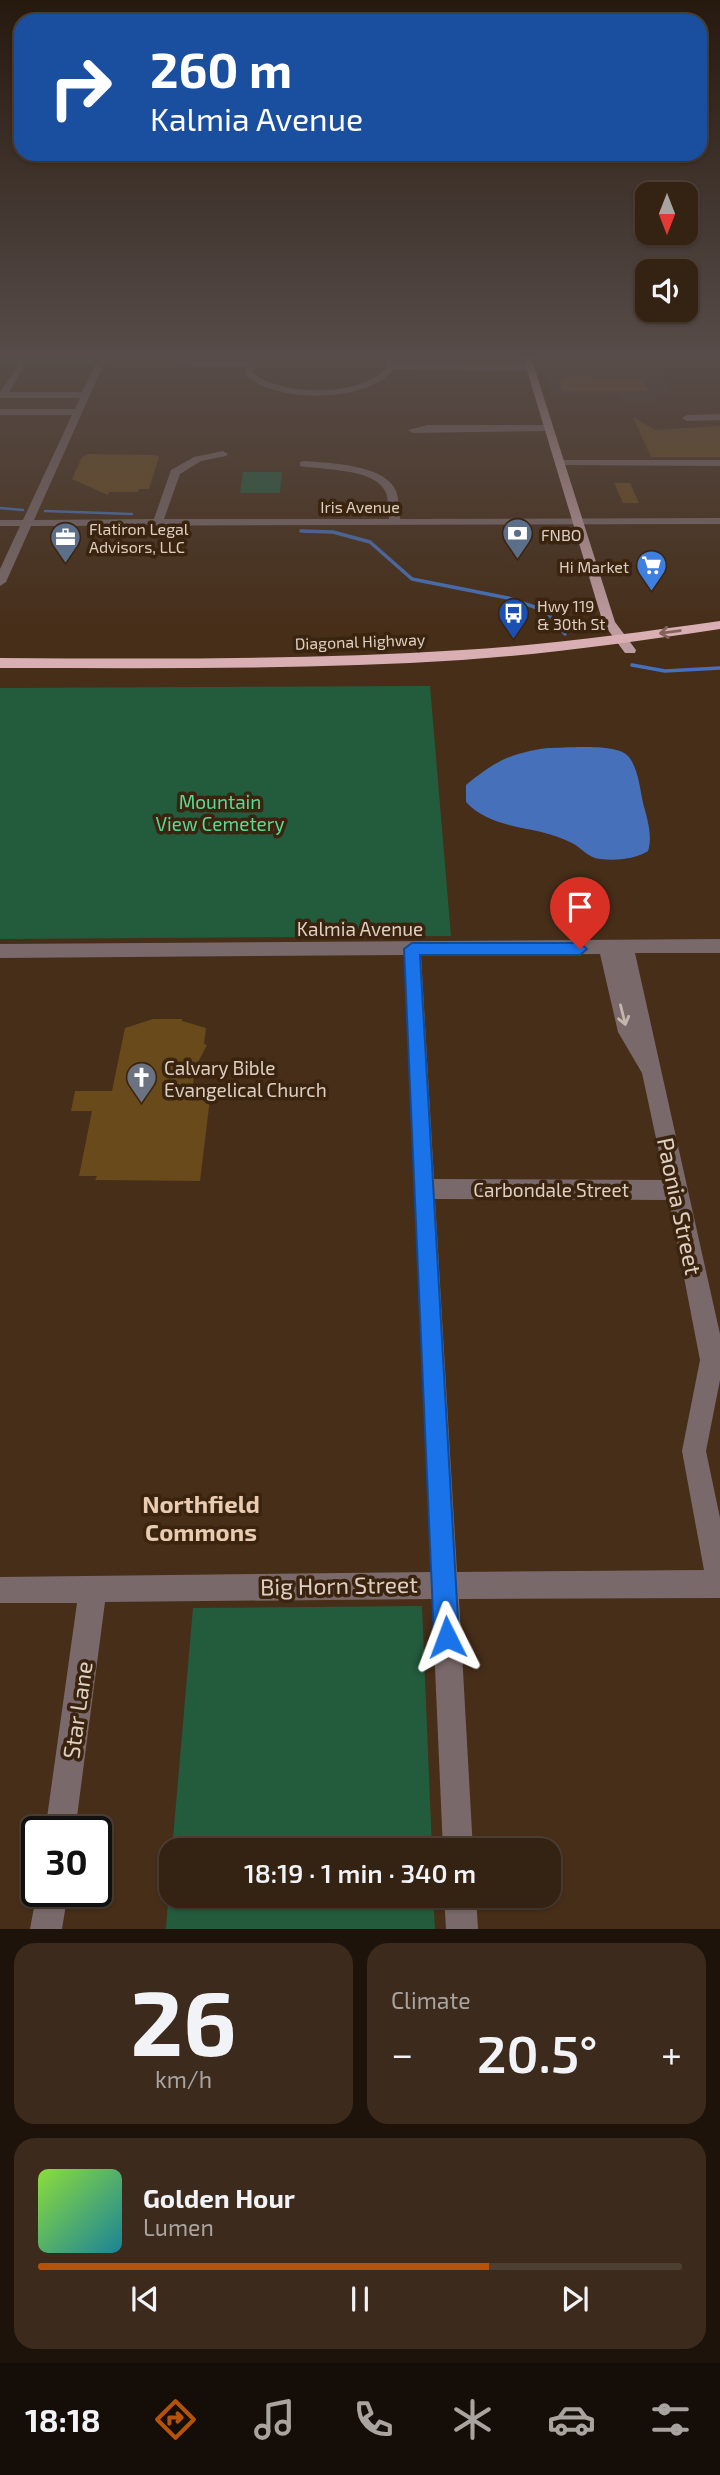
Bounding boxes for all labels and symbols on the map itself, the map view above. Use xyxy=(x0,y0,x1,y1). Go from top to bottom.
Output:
north arrow xyxy=(635,182,698,245)
street label: Iris Avenue xyxy=(320,497,400,516)
bank icon: FNBO xyxy=(501,517,535,561)
place label: Flatiron Legal Advisors, LLC xyxy=(89,519,189,556)
office icon: Flatiron Legal Advisors, LLC xyxy=(49,520,83,564)
place label: FNBO xyxy=(541,525,582,544)
supermarket icon: Hi Market xyxy=(635,549,669,593)
place label: Hi Market xyxy=(559,557,629,576)
place label: Hwy 119 & 30th St xyxy=(537,596,605,633)
bus stop icon: Hwy 119 & 30th St xyxy=(497,597,531,641)
one-way arrow xyxy=(659,625,682,638)
street label: Diagonal Highway xyxy=(294,629,426,653)
park label: Mountain View Cemetery xyxy=(156,790,285,835)
pin xyxy=(550,877,610,949)
street label: Kalmia Avenue xyxy=(297,917,423,940)
one-way arrow xyxy=(617,1003,630,1025)
place label: Calvary Bible Evangelical Church xyxy=(164,1056,327,1101)
church icon: Calvary Bible Evangelical Church xyxy=(124,1061,158,1105)
street label: Paonia Street xyxy=(652,1135,708,1278)
street label: Carbondale Street xyxy=(473,1178,629,1201)
district label: Northfield Commons xyxy=(142,1489,260,1546)
street label: Big Horn Street xyxy=(260,1570,418,1600)
position arrow xyxy=(410,1600,484,1674)
street label: Star Lane xyxy=(56,1659,98,1761)
speed limit sign: 30 xyxy=(21,1816,112,1907)

